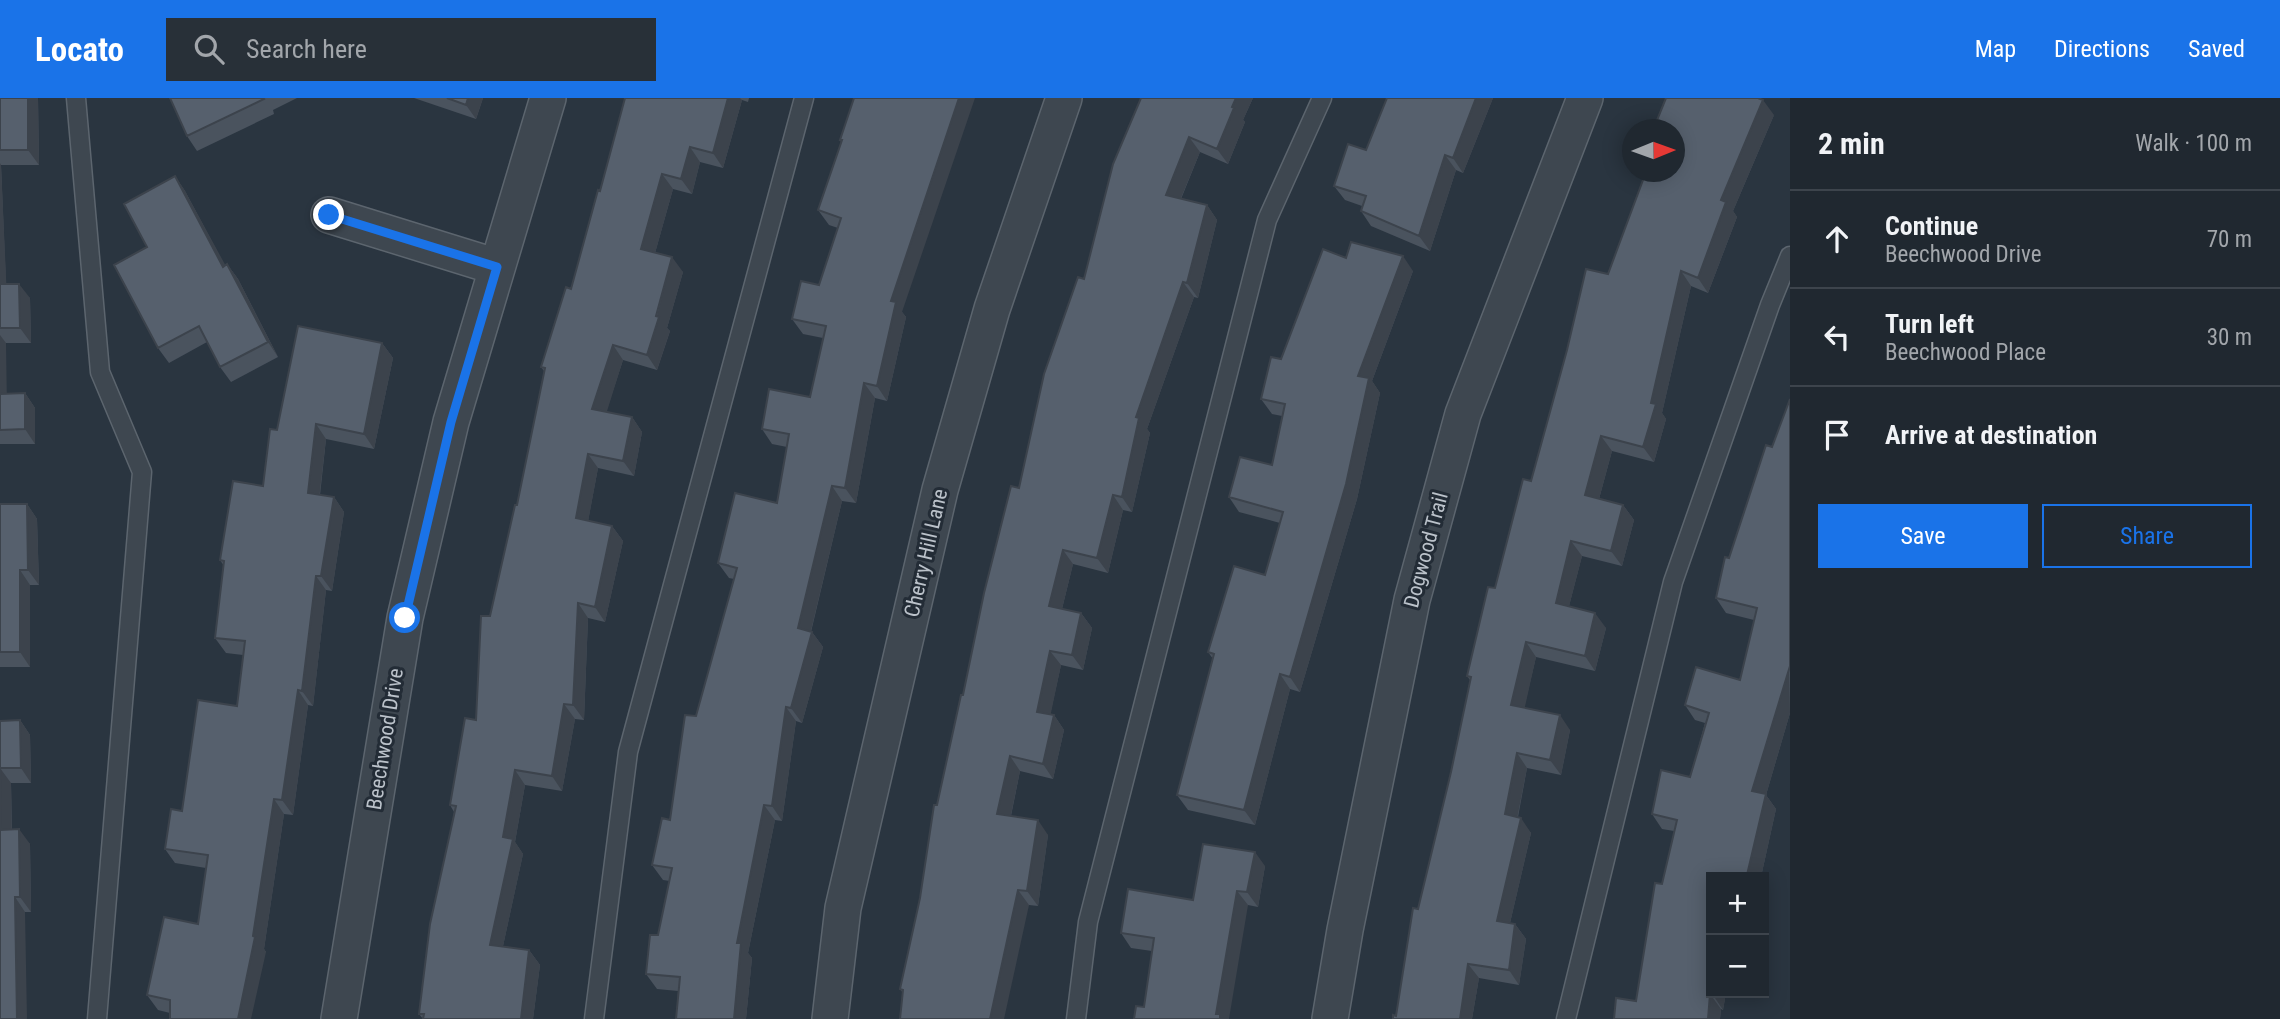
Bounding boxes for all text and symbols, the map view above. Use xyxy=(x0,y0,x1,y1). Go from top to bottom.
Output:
search box xyxy=(166,18,656,81)
text: Locato xyxy=(35,30,124,69)
icon: search xyxy=(190,30,228,68)
text: Search here xyxy=(246,34,367,64)
text: Map xyxy=(1975,35,2016,63)
text: Directions xyxy=(2054,35,2150,63)
text: Saved xyxy=(2188,35,2245,63)
north arrow xyxy=(1622,119,1685,182)
text: 2 min xyxy=(1818,126,1885,161)
text: Walk · 100 m xyxy=(2135,130,2252,157)
route end xyxy=(313,199,344,230)
text: Continue xyxy=(1885,211,1978,241)
icon: ahead xyxy=(1818,220,1856,258)
text: 70 m xyxy=(2207,226,2252,253)
text: Beechwood Drive xyxy=(1885,241,2041,268)
text: Turn left xyxy=(1885,309,1974,339)
icon: left xyxy=(1818,318,1856,356)
text: 30 m xyxy=(2207,324,2252,351)
text: Beechwood Place xyxy=(1885,339,2046,366)
icon: arrive xyxy=(1818,416,1856,454)
text: Arrive at destination xyxy=(1885,420,2097,450)
street label: Cherry Hill Lane xyxy=(900,486,952,619)
street label: Dogwood Trail xyxy=(1399,490,1453,610)
button: Save xyxy=(1818,504,2028,568)
button: Share xyxy=(2042,504,2252,568)
route start xyxy=(389,602,420,633)
street label: Beechwood Drive xyxy=(362,666,408,811)
map controls xyxy=(1706,872,1769,998)
button: + xyxy=(1706,872,1769,935)
button: − xyxy=(1706,935,1769,998)

